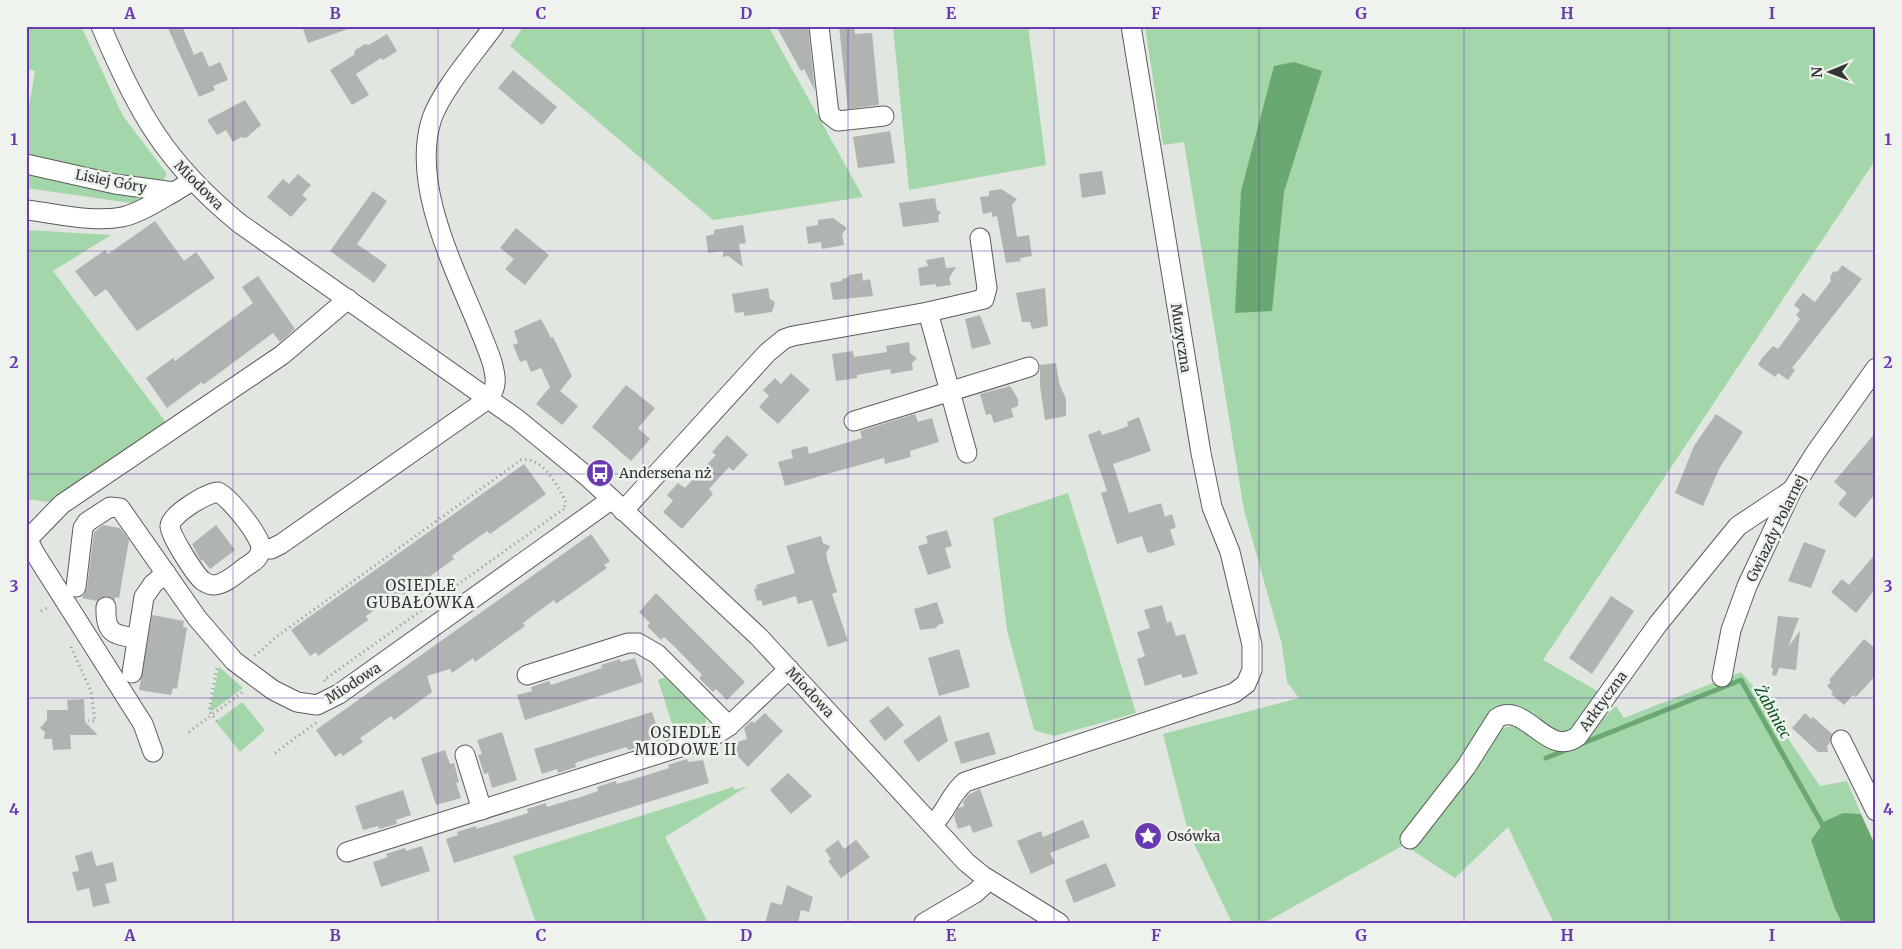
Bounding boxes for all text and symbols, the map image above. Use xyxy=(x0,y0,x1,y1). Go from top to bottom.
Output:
text: A xyxy=(123,3,136,23)
text: B xyxy=(329,3,341,23)
text: C xyxy=(536,3,546,23)
text: D xyxy=(740,3,752,23)
text: E xyxy=(946,3,957,23)
text: F xyxy=(1151,3,1161,23)
text: G xyxy=(1355,3,1367,23)
text: H xyxy=(1560,3,1574,23)
text: I xyxy=(1769,3,1775,23)
north arrow xyxy=(1804,48,1854,98)
text: N xyxy=(1808,67,1826,78)
text: 1 xyxy=(10,129,18,149)
text: 1 xyxy=(1884,129,1892,149)
street label: Miodowa xyxy=(170,156,228,214)
street label: Lisiej Góry xyxy=(74,165,149,197)
street label: Muzyczna xyxy=(1167,302,1195,374)
text: 2 xyxy=(9,352,19,372)
text: 2 xyxy=(1883,352,1893,372)
bus stop icon: Andersena nż xyxy=(585,458,615,488)
place label: Andersena nż xyxy=(618,464,712,482)
street label: Gwiazdy Polarnej xyxy=(1742,471,1810,585)
text: 3 xyxy=(9,576,19,596)
district label: OSIEDLE GUBAŁÓWKA xyxy=(367,576,475,612)
text: 3 xyxy=(1883,576,1893,596)
street label: Miodowa xyxy=(322,658,385,708)
street label: Miodowa xyxy=(782,663,838,721)
street label: Arktyczna xyxy=(1575,667,1631,735)
water label: Żabiniec xyxy=(1750,681,1796,742)
district label: OSIEDLE MIODOWE II xyxy=(635,723,737,759)
text: 4 xyxy=(9,799,19,819)
text: 4 xyxy=(1883,799,1893,819)
place icon: Osówka xyxy=(1133,821,1163,851)
place label: Osówka xyxy=(1167,827,1221,845)
text: A xyxy=(123,925,136,945)
text: B xyxy=(329,925,341,945)
text: C xyxy=(536,925,546,945)
text: D xyxy=(740,925,752,945)
text: E xyxy=(946,925,957,945)
text: F xyxy=(1151,925,1161,945)
text: G xyxy=(1355,925,1367,945)
text: H xyxy=(1560,925,1574,945)
text: I xyxy=(1769,925,1775,945)

